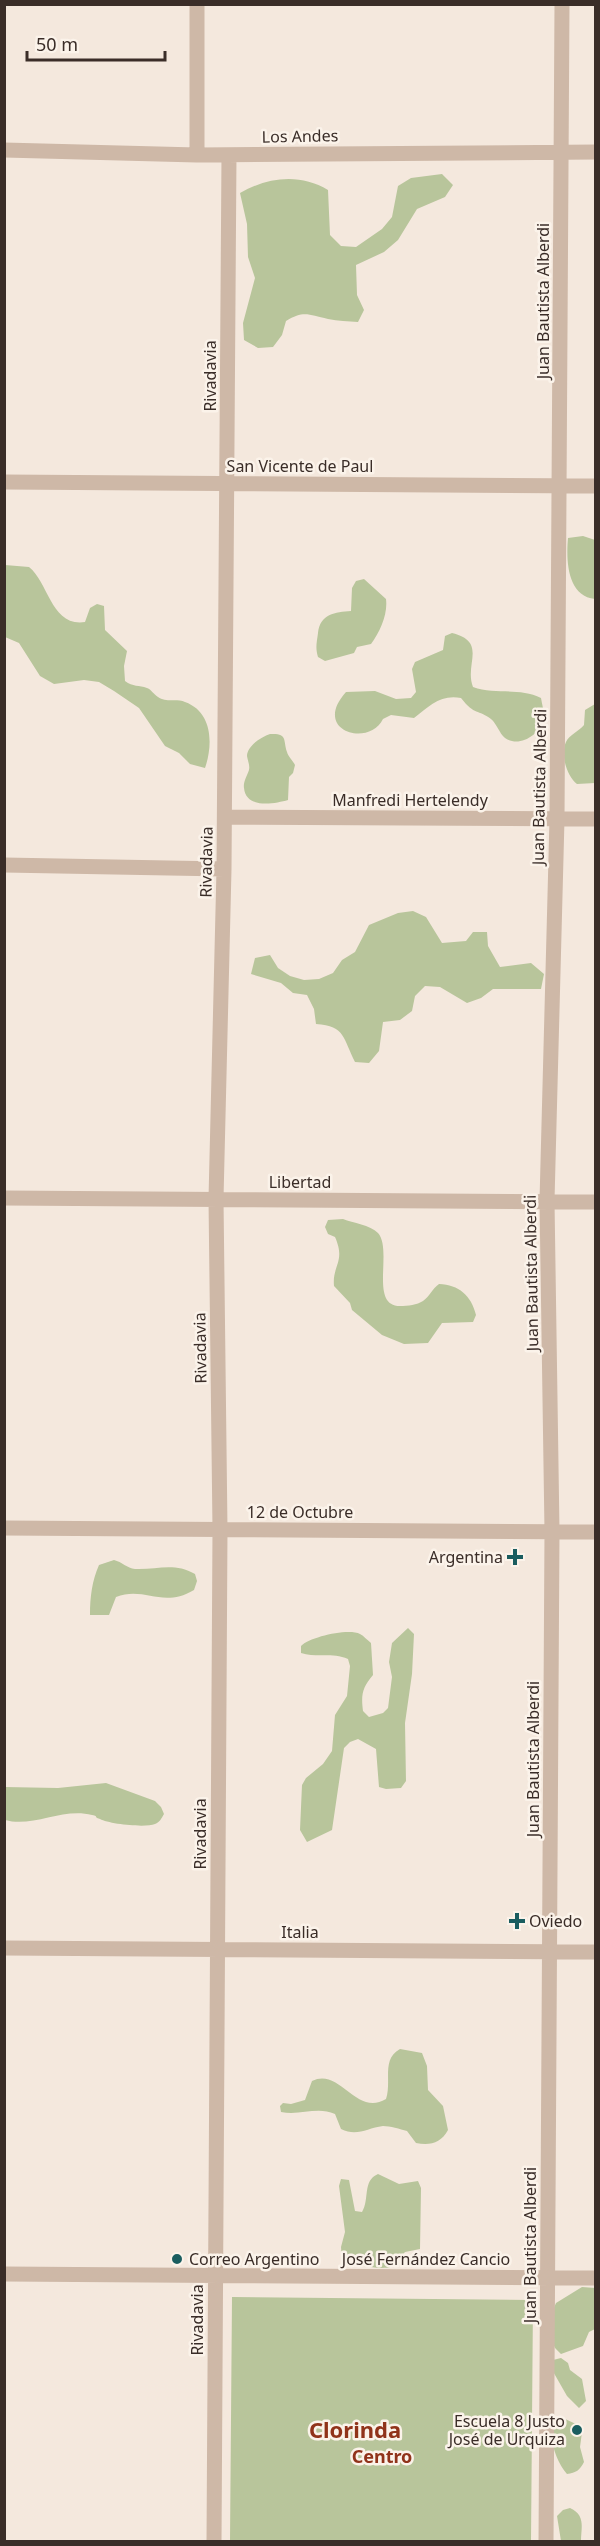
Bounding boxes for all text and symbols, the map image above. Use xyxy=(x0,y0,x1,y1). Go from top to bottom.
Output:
scale bar xyxy=(27,24,165,62)
text: 50 m xyxy=(36,32,78,56)
street label: Los Andes xyxy=(262,124,338,148)
street label: Juan Bautista Alberdi xyxy=(532,223,554,381)
street label: Rivadavia xyxy=(199,340,221,412)
street label: San Vicente de Paul xyxy=(227,455,373,477)
street label: Juan Bautista Alberdi xyxy=(527,709,551,867)
street label: Manfredi Hertelendy xyxy=(332,789,489,811)
street label: Rivadavia xyxy=(194,826,218,898)
street label: Libertad xyxy=(269,1171,331,1193)
street label: Juan Bautista Alberdi xyxy=(519,1195,543,1353)
street label: Rivadavia xyxy=(188,1312,212,1384)
street label: 12 de Octubre xyxy=(247,1501,353,1523)
place label: Argentina xyxy=(429,1546,503,1568)
marker: Argentina xyxy=(508,1550,522,1564)
street label: Juan Bautista Alberdi xyxy=(522,1681,544,1839)
street label: Rivadavia xyxy=(189,1798,211,1870)
place label: Oviedo xyxy=(529,1910,582,1932)
marker: Oviedo xyxy=(510,1914,524,1928)
street label: Italia xyxy=(281,1921,319,1943)
street label: Juan Bautista Alberdi xyxy=(519,2167,541,2325)
place label: Correo Argentino xyxy=(189,2248,319,2270)
street label: José Fernández Cancio xyxy=(340,2248,510,2270)
marker: Correo Argentino xyxy=(170,2252,184,2266)
street label: Rivadavia xyxy=(186,2284,208,2356)
place label: Escuela 8 Justo José de Urquiza xyxy=(447,2410,565,2450)
district label: Clorinda xyxy=(309,2414,401,2444)
marker: Escuela 8 Justo José de Urquiza xyxy=(570,2423,584,2437)
district label: Centro xyxy=(352,2444,412,2468)

